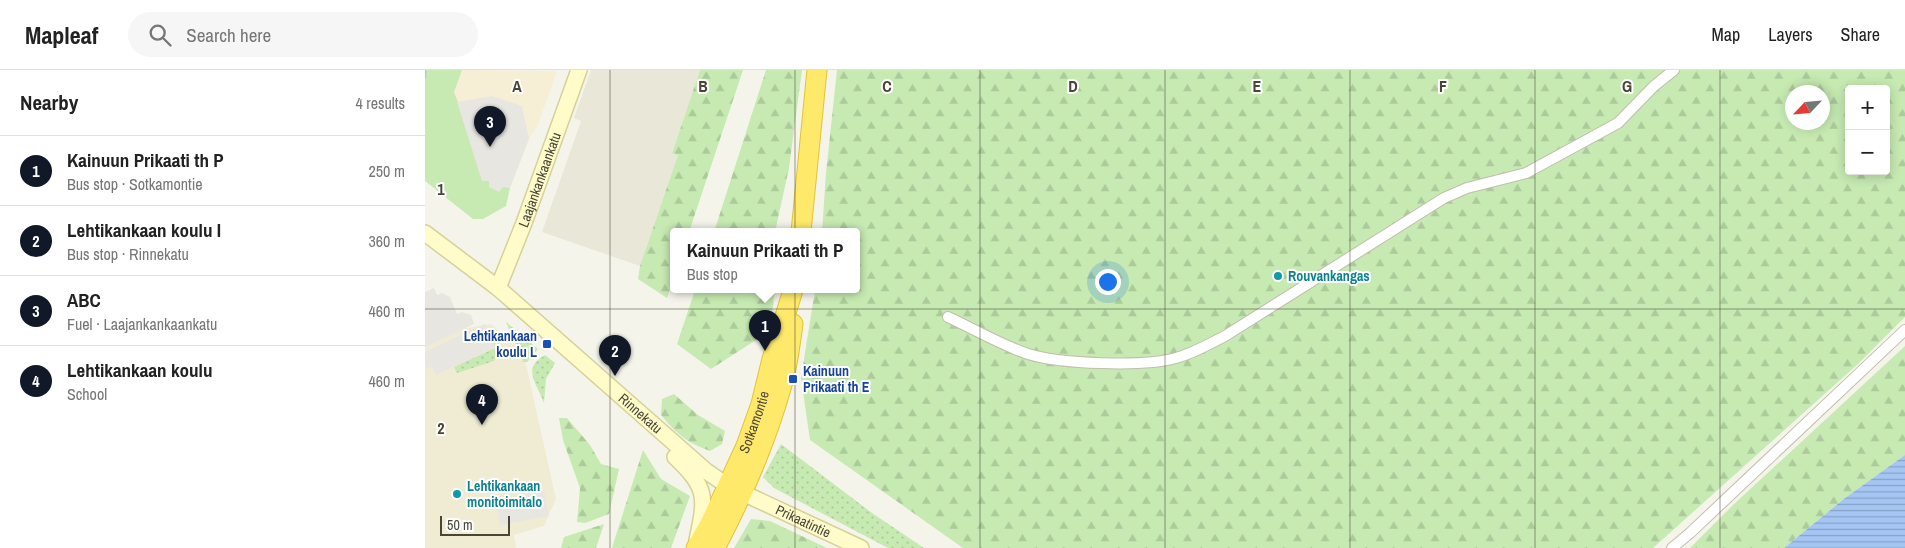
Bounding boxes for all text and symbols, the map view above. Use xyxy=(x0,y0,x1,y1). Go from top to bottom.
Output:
search box xyxy=(128,12,478,57)
text: Mapleaf xyxy=(25,19,98,51)
icon: search xyxy=(146,21,174,49)
text: Search here xyxy=(186,22,271,48)
text: Map xyxy=(1712,22,1740,47)
text: Layers xyxy=(1768,22,1813,47)
text: Share xyxy=(1841,22,1880,47)
text: A xyxy=(512,75,522,97)
text: B xyxy=(698,75,708,97)
text: C xyxy=(882,75,892,97)
text: D xyxy=(1068,75,1078,97)
text: E xyxy=(1253,75,1262,97)
text: F xyxy=(1439,75,1447,97)
text: G xyxy=(1622,75,1632,97)
north arrow xyxy=(1785,85,1830,130)
map controls xyxy=(1845,85,1890,175)
button: + xyxy=(1845,85,1890,130)
text: Nearby xyxy=(20,88,78,117)
text: 4 results xyxy=(355,92,405,114)
pin: 3 xyxy=(474,106,506,147)
street label: Laajankankaankatu xyxy=(514,130,565,230)
button: − xyxy=(1845,130,1890,175)
text: Kainuun Prikaati th P xyxy=(67,147,224,173)
text: 1 xyxy=(32,160,40,182)
text: 250 m xyxy=(369,160,405,182)
text: Bus stop · Sotkamontie xyxy=(67,173,203,195)
text: 1 xyxy=(437,178,445,200)
text: Lehtikankaan koulu I xyxy=(67,217,221,243)
popup xyxy=(670,228,860,293)
text: 2 xyxy=(32,230,40,252)
text: 360 m xyxy=(369,230,405,252)
text: Kainuun Prikaati th P xyxy=(687,237,843,263)
text: Bus stop · Rinnekatu xyxy=(67,243,189,265)
text: Bus stop xyxy=(687,263,738,285)
place label: Rouvankangas xyxy=(1288,267,1370,285)
your location xyxy=(1095,269,1121,295)
marker: Rouvankangas xyxy=(1272,270,1284,282)
text: ABC xyxy=(67,287,101,313)
text: 3 xyxy=(32,300,40,322)
text: 460 m xyxy=(369,300,405,322)
pin: 1 xyxy=(749,310,781,351)
text: Fuel · Laajankankaankatu xyxy=(67,313,217,335)
place label: Lehtikankaan koulu L xyxy=(464,327,537,361)
pin: 2 xyxy=(599,335,631,376)
marker: Lehtikankaan koulu L xyxy=(541,338,553,350)
text: Lehtikankaan koulu xyxy=(67,357,212,383)
place label: Kainuun Prikaati th E xyxy=(803,362,870,396)
text: 4 xyxy=(32,370,40,392)
text: 460 m xyxy=(369,370,405,392)
marker: Kainuun Prikaati th E xyxy=(787,373,799,385)
text: School xyxy=(67,383,107,405)
pin: 4 xyxy=(466,384,498,425)
street label: Rinnekatu xyxy=(615,389,666,437)
street label: Sotkamontie xyxy=(735,389,773,456)
text: 2 xyxy=(437,417,445,439)
place label: Lehtikankaan monitoimitalo xyxy=(467,477,542,511)
marker: Lehtikankaan monitoimitalo xyxy=(451,488,463,500)
street label: Prikaatintie xyxy=(773,500,834,542)
scale bar xyxy=(440,513,510,536)
text: 50 m xyxy=(447,516,473,534)

